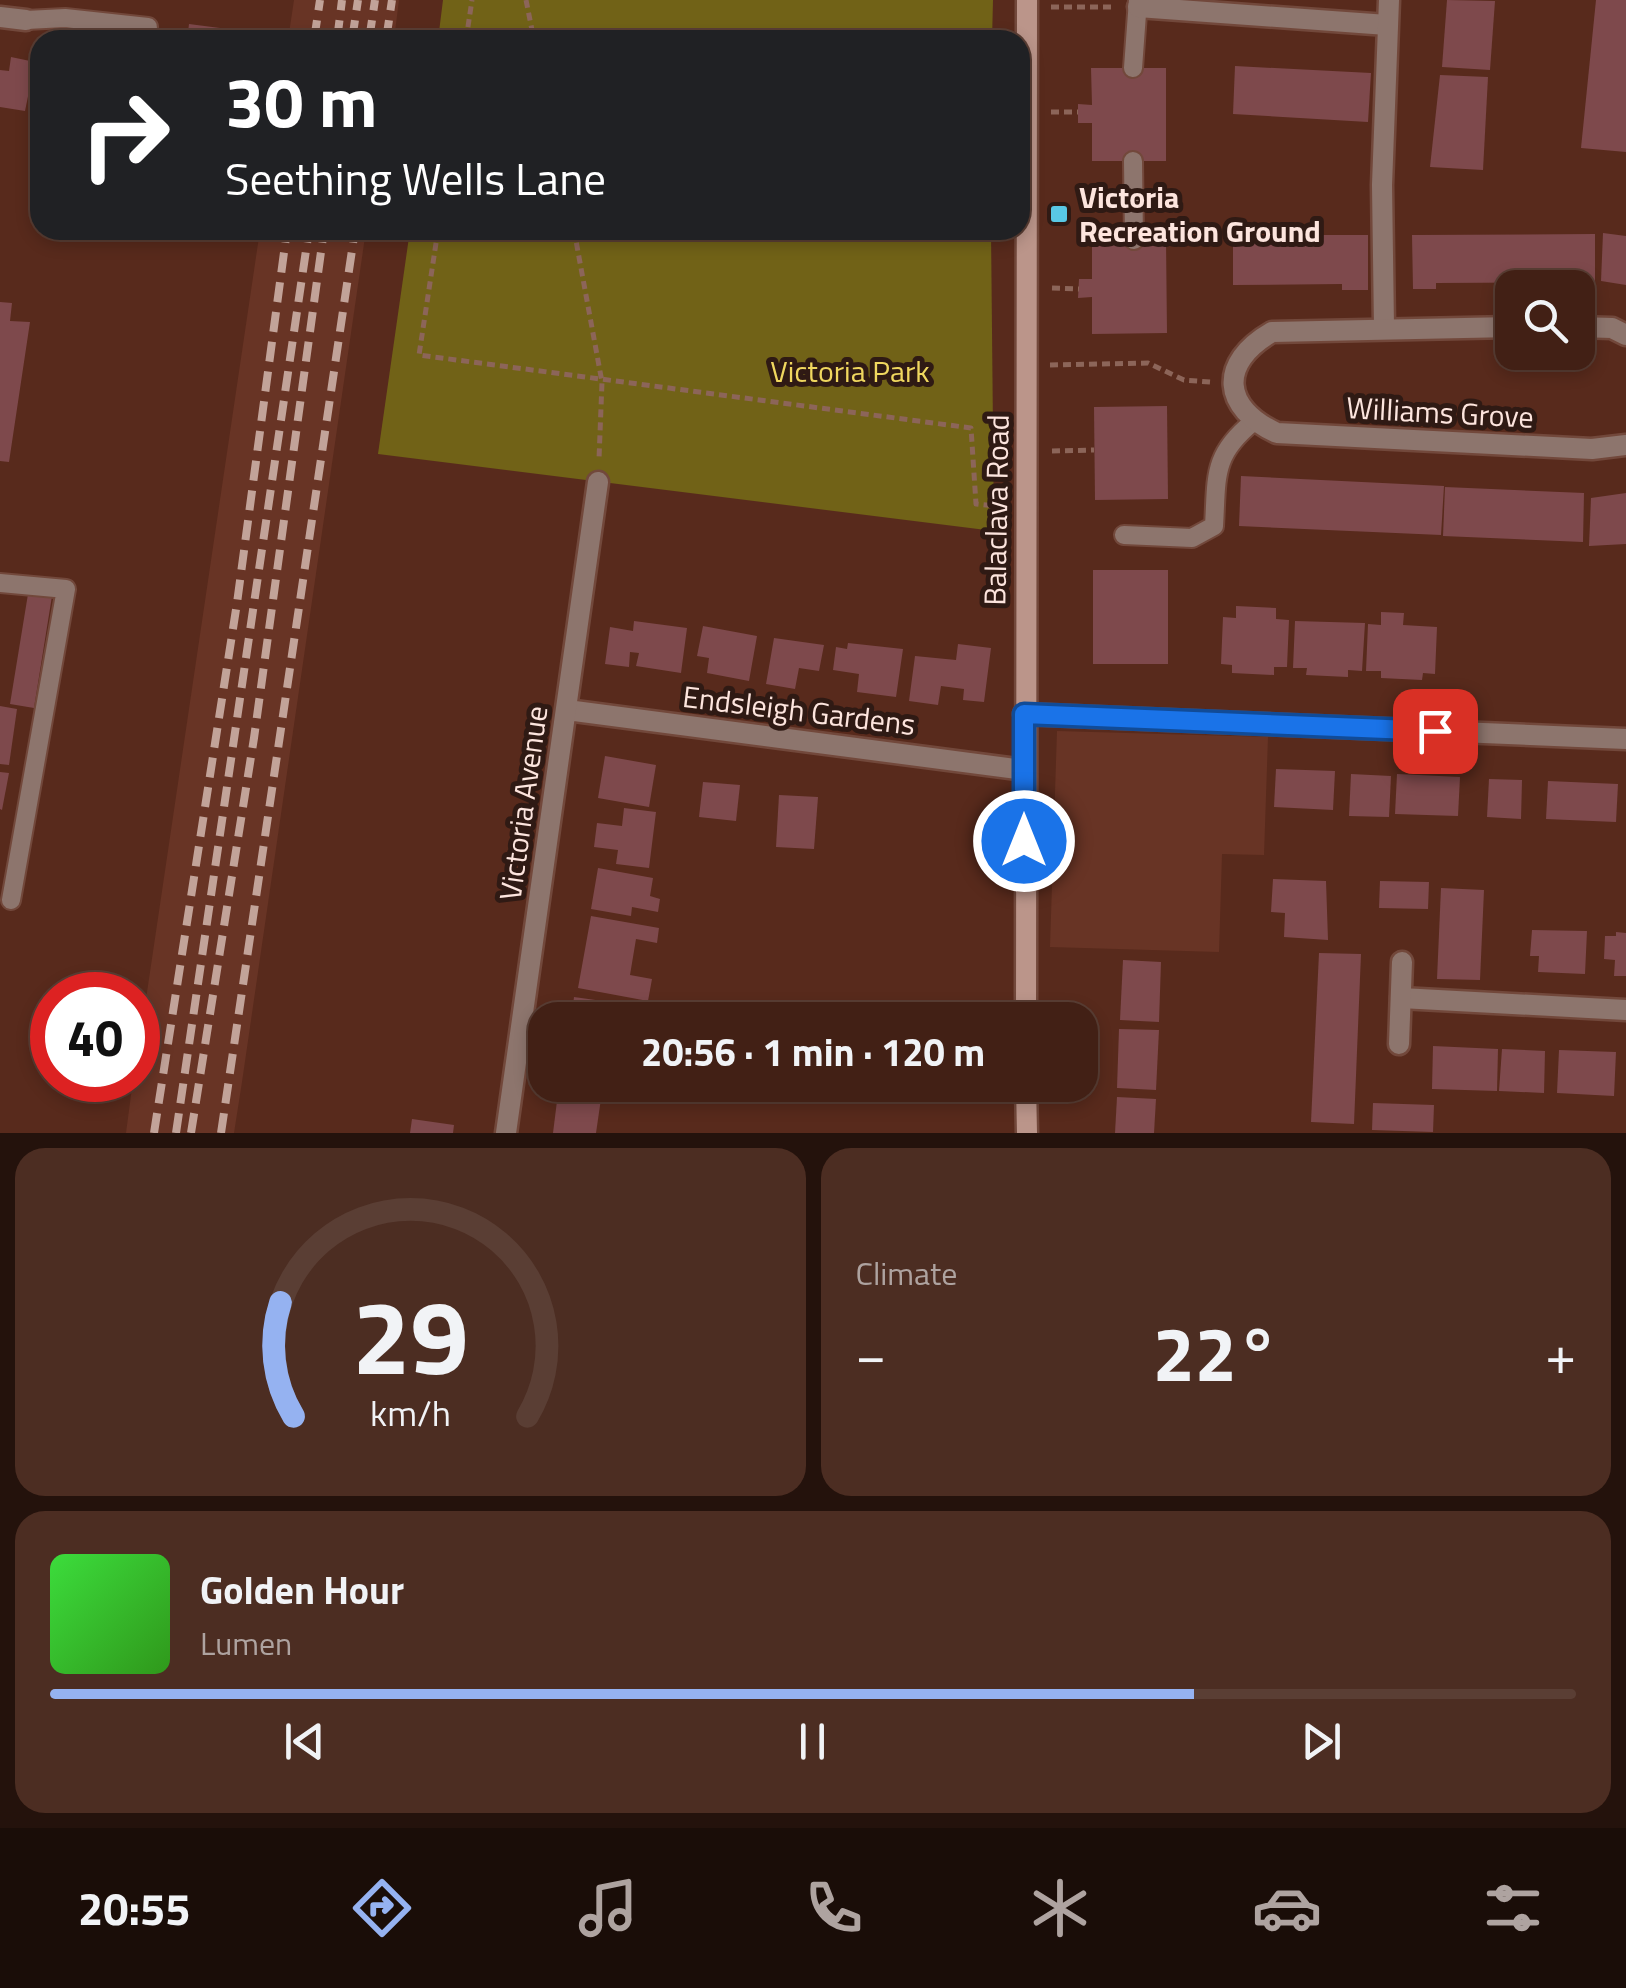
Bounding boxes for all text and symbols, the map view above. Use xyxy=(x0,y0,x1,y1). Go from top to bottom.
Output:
text: 30 m xyxy=(225,48,378,154)
icon: right xyxy=(60,70,190,200)
text: Seething Wells Lane xyxy=(225,144,606,212)
place label: Victoria Recreation Ground xyxy=(1079,174,1321,254)
marker: Victoria Recreation Ground xyxy=(1048,203,1070,225)
map controls xyxy=(1495,270,1595,370)
button: search xyxy=(1495,270,1595,370)
park label: Victoria Park xyxy=(770,348,930,394)
street label: Williams Grove xyxy=(1345,384,1535,440)
street label: Balaclava Road xyxy=(971,414,1021,606)
street label: Endsleigh Gardens xyxy=(680,673,918,747)
pin xyxy=(1393,689,1478,774)
street label: Victoria Avenue xyxy=(487,703,559,903)
icon: arrive xyxy=(1408,704,1463,759)
position arrow xyxy=(972,789,1076,893)
speed limit sign: 40 xyxy=(30,972,160,1102)
text: 20:56 · 1 min · 120 m xyxy=(641,1023,985,1081)
text: Climate xyxy=(856,1249,957,1297)
text: 29 xyxy=(352,1256,468,1414)
text: 22° xyxy=(1153,1296,1279,1410)
text: − xyxy=(856,1312,886,1395)
text: + xyxy=(1545,1312,1576,1395)
text: km/h xyxy=(370,1385,451,1440)
text: Golden Hour xyxy=(200,1561,404,1619)
text: Lumen xyxy=(200,1619,292,1667)
icon: previous xyxy=(277,1714,332,1769)
icon: pause xyxy=(785,1714,840,1769)
icon: next xyxy=(1294,1714,1349,1769)
icon: directions xyxy=(347,1873,417,1943)
icon: music xyxy=(573,1873,643,1943)
icon: phone xyxy=(799,1873,869,1943)
icon: climate xyxy=(1025,1873,1095,1943)
icon: car xyxy=(1252,1873,1322,1943)
icon: filters xyxy=(1478,1873,1548,1943)
text: 20:55 xyxy=(78,1874,190,1942)

